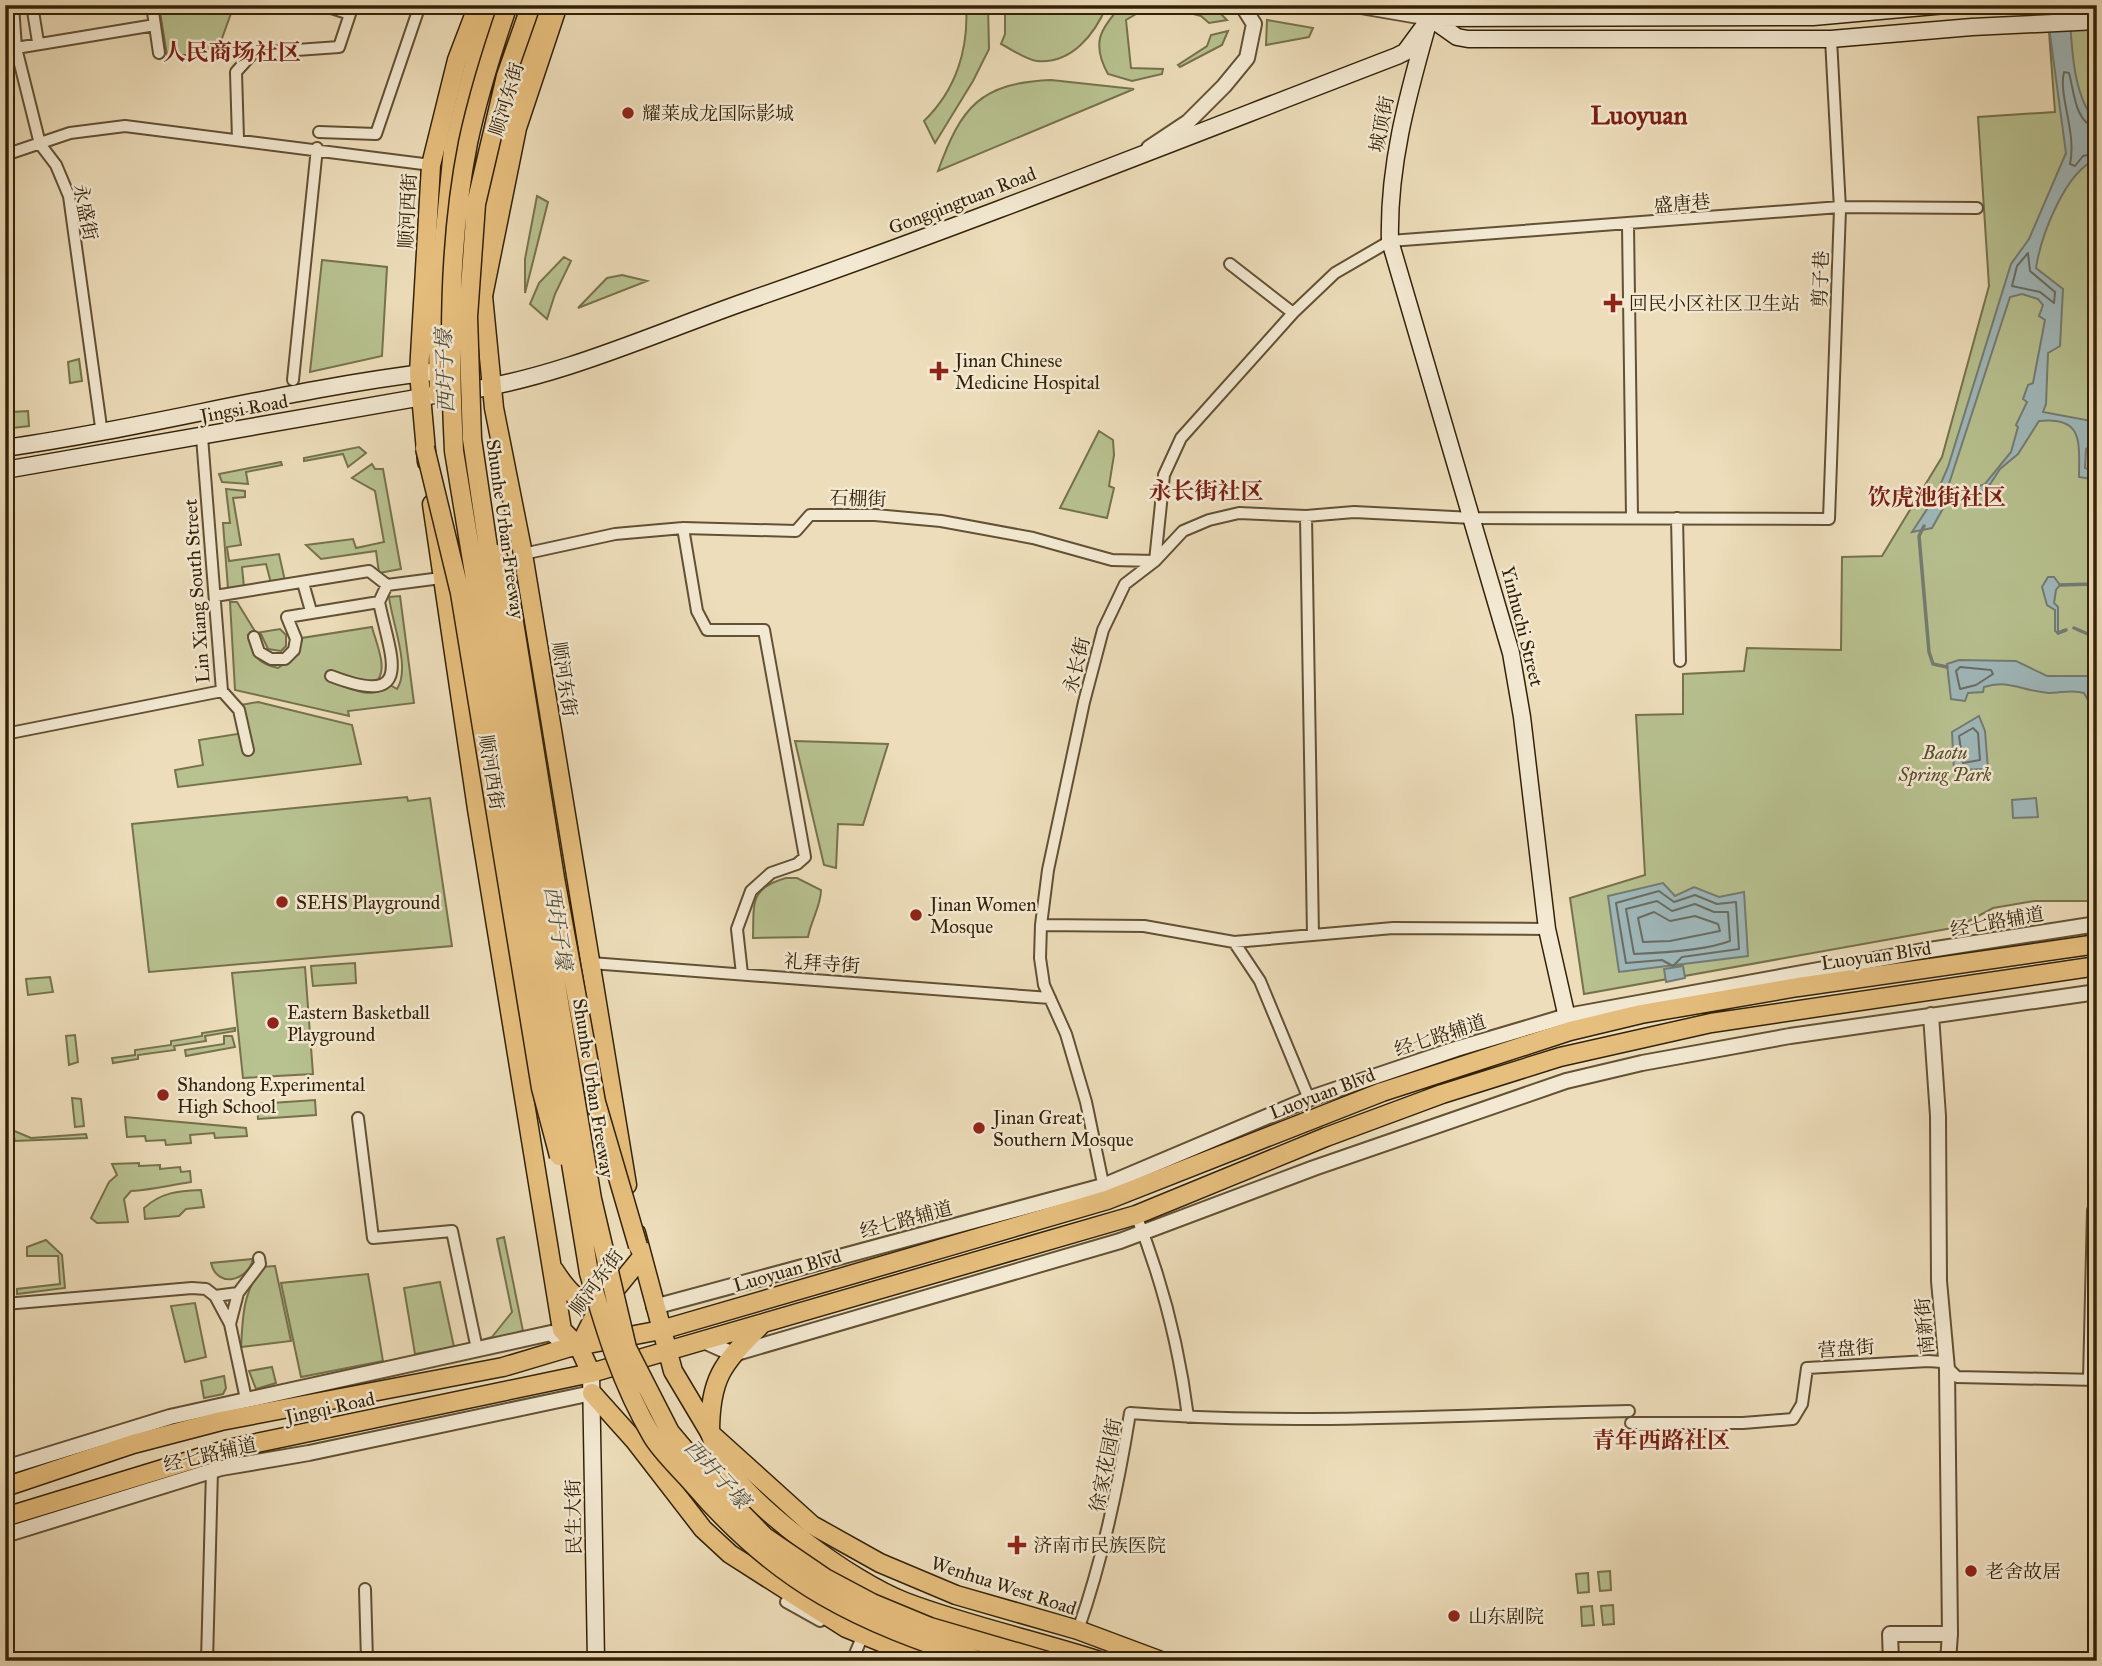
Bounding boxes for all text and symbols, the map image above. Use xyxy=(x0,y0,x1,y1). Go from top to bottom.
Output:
district label: 人民商场社区 xyxy=(163,38,301,66)
street label: 顺河东街 xyxy=(484,59,529,139)
street label: 城顶街 xyxy=(1365,94,1398,154)
district label: Luoyuan xyxy=(1590,99,1688,131)
place label: 耀莱成龙国际影城 xyxy=(642,102,794,125)
marker: 耀莱成龙国际影城 xyxy=(620,105,636,121)
street label: Gongqingtuan Road xyxy=(885,162,1040,240)
street label: 顺河西街 xyxy=(394,172,421,250)
street label: 永盛街 xyxy=(69,182,102,242)
street label: 盛唐巷 xyxy=(1653,190,1711,217)
street label: 剪子巷 xyxy=(1808,250,1833,308)
place label: 回民小区社区卫生站 xyxy=(1629,292,1800,315)
marker: 回民小区社区卫生站 xyxy=(1603,293,1623,313)
water label: 西圩子壕 xyxy=(430,326,459,413)
place label: Jinan Chinese Medicine Hospital xyxy=(953,349,1101,394)
marker: Jinan Chinese Medicine Hospital xyxy=(929,361,949,381)
street label: Jingsi Road xyxy=(196,389,290,429)
street label: Shunhe Urban Freeway xyxy=(481,438,530,622)
district label: 永长街社区 xyxy=(1149,477,1264,505)
district label: 饮虎池街社区 xyxy=(1868,483,2006,511)
street label: 石棚街 xyxy=(829,486,887,511)
street label: Lin Xiang South Street xyxy=(179,498,215,684)
street label: Yinhuchi Street xyxy=(1496,564,1549,689)
street label: 永长街 xyxy=(1058,635,1095,696)
street label: 顺河东街 xyxy=(547,640,582,718)
street label: 顺河西街 xyxy=(474,733,509,811)
park label: Baotu Spring Park xyxy=(1897,741,1992,787)
water label: 西圩子壕 xyxy=(539,884,578,974)
place label: SEHS Playground xyxy=(296,891,441,915)
place label: Jinan Women Mosque xyxy=(928,893,1037,939)
marker: SEHS Playground xyxy=(274,894,290,910)
street label: 经七路辅道 xyxy=(1948,902,2046,941)
marker: Jinan Women Mosque xyxy=(908,907,924,923)
street label: Luoyuan Blvd xyxy=(1819,936,1933,975)
street label: 礼拜寺街 xyxy=(783,949,861,978)
street label: Shunhe Urban Freeway xyxy=(568,997,619,1181)
place label: Eastern Basketball Playground xyxy=(287,1001,431,1047)
street label: 经七路辅道 xyxy=(1391,1010,1489,1061)
marker: Eastern Basketball Playground xyxy=(265,1015,281,1031)
street label: Luoyuan Blvd xyxy=(1266,1063,1379,1124)
place label: Shandong Experimental High School xyxy=(177,1073,366,1119)
marker: Shandong Experimental High School xyxy=(155,1087,171,1103)
place label: Jinan Great Southern Mosque xyxy=(991,1106,1134,1152)
marker: Jinan Great Southern Mosque xyxy=(971,1120,987,1136)
street label: 经七路辅道 xyxy=(857,1196,955,1243)
street label: Luoyuan Blvd xyxy=(731,1244,844,1297)
street label: 顺河东街 xyxy=(565,1245,628,1320)
street label: 南新街 xyxy=(1911,1297,1938,1355)
street label: 营盘街 xyxy=(1817,1335,1875,1362)
street label: Jingqi Road xyxy=(281,1387,378,1430)
street label: 徐家花园街 xyxy=(1085,1416,1126,1514)
district label: 青年西路社区 xyxy=(1592,1426,1730,1454)
street label: 经七路辅道 xyxy=(161,1433,259,1476)
water label: 西圩子壕 xyxy=(679,1434,757,1516)
street label: 民生大街 xyxy=(561,1479,586,1555)
place label: 济南市民族医院 xyxy=(1033,1534,1166,1557)
marker: 济南市民族医院 xyxy=(1007,1535,1027,1555)
street label: Wenhua West Road xyxy=(928,1551,1080,1620)
place label: 老舍故居 xyxy=(1985,1560,2061,1583)
marker: 老舍故居 xyxy=(1963,1563,1979,1579)
place label: 山东剧院 xyxy=(1468,1605,1544,1628)
marker: 山东剧院 xyxy=(1446,1608,1462,1624)

